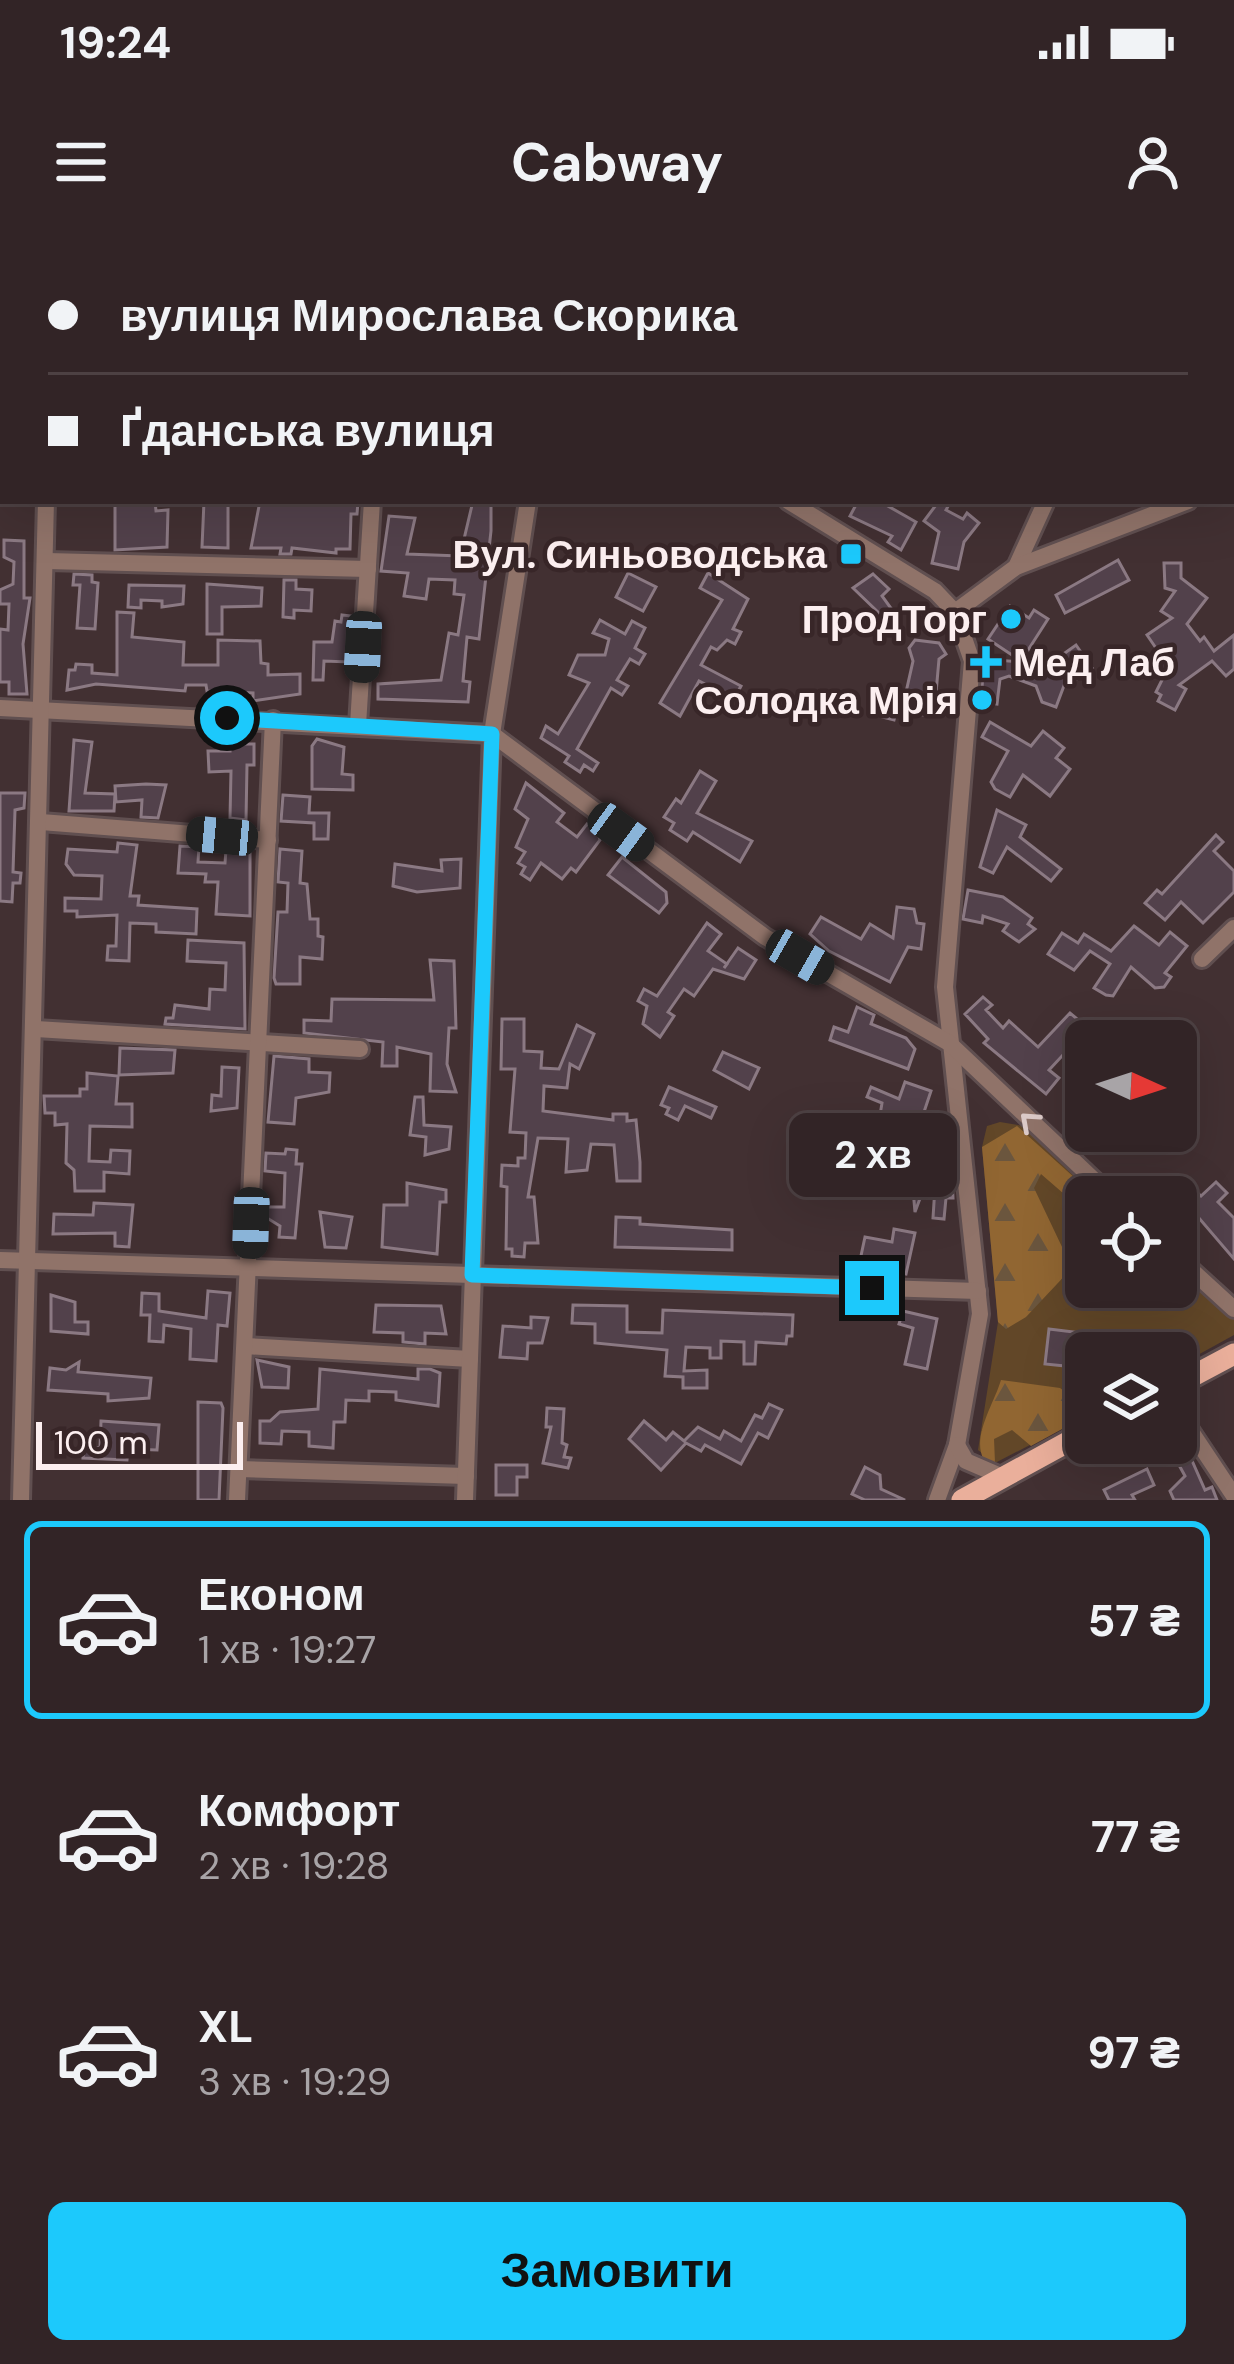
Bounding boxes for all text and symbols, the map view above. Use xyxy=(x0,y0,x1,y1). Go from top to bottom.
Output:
text: 19:24 xyxy=(60,13,171,72)
text: Cabway xyxy=(511,127,723,198)
icon: menu xyxy=(48,129,114,195)
icon: person xyxy=(1120,129,1186,195)
text: вулиця Мирослава Скорика xyxy=(120,286,737,345)
text: Ґданська вулиця xyxy=(120,401,495,460)
place label: Вул. Синьоводська xyxy=(453,529,827,580)
marker: Вул. Синьоводська xyxy=(838,541,864,567)
place label: ПродТорг xyxy=(802,594,987,645)
marker: ПродТорг xyxy=(998,606,1024,632)
car xyxy=(343,610,383,684)
place label: Мед Лаб xyxy=(1013,637,1175,688)
marker: Мед Лаб xyxy=(970,646,1002,678)
place label: Солодка Мрія xyxy=(694,675,958,726)
marker: Солодка Мрія xyxy=(969,687,995,713)
route start xyxy=(200,691,254,745)
car xyxy=(581,796,661,868)
car xyxy=(185,815,259,857)
car xyxy=(760,923,840,991)
north arrow xyxy=(1065,1020,1197,1152)
map controls xyxy=(1065,1020,1197,1464)
callout: 2 хв xyxy=(788,1114,956,1198)
one-way arrow xyxy=(1021,1114,1042,1136)
text: 2 хв xyxy=(834,1129,912,1180)
button: locate xyxy=(1065,1176,1197,1308)
car xyxy=(232,1186,270,1260)
route end xyxy=(845,1261,899,1315)
button: layers xyxy=(1065,1332,1197,1464)
scale bar xyxy=(36,1416,243,1469)
text: 100 m xyxy=(54,1421,148,1464)
text: Економ xyxy=(198,1565,365,1624)
icon: car xyxy=(54,1566,162,1674)
text: 57 ₴ xyxy=(1088,1591,1180,1650)
text: 1 хв · 19:27 xyxy=(198,1624,376,1675)
text: Комфорт xyxy=(198,1781,400,1840)
icon: car xyxy=(54,1782,162,1890)
text: 77 ₴ xyxy=(1091,1807,1180,1866)
text: 2 хв · 19:28 xyxy=(198,1840,390,1891)
text: XL xyxy=(198,1997,253,2056)
icon: car xyxy=(54,1998,162,2106)
text: 97 ₴ xyxy=(1087,2023,1180,2082)
text: 3 хв · 19:29 xyxy=(198,2056,391,2107)
button: Замовити xyxy=(48,2202,1186,2340)

